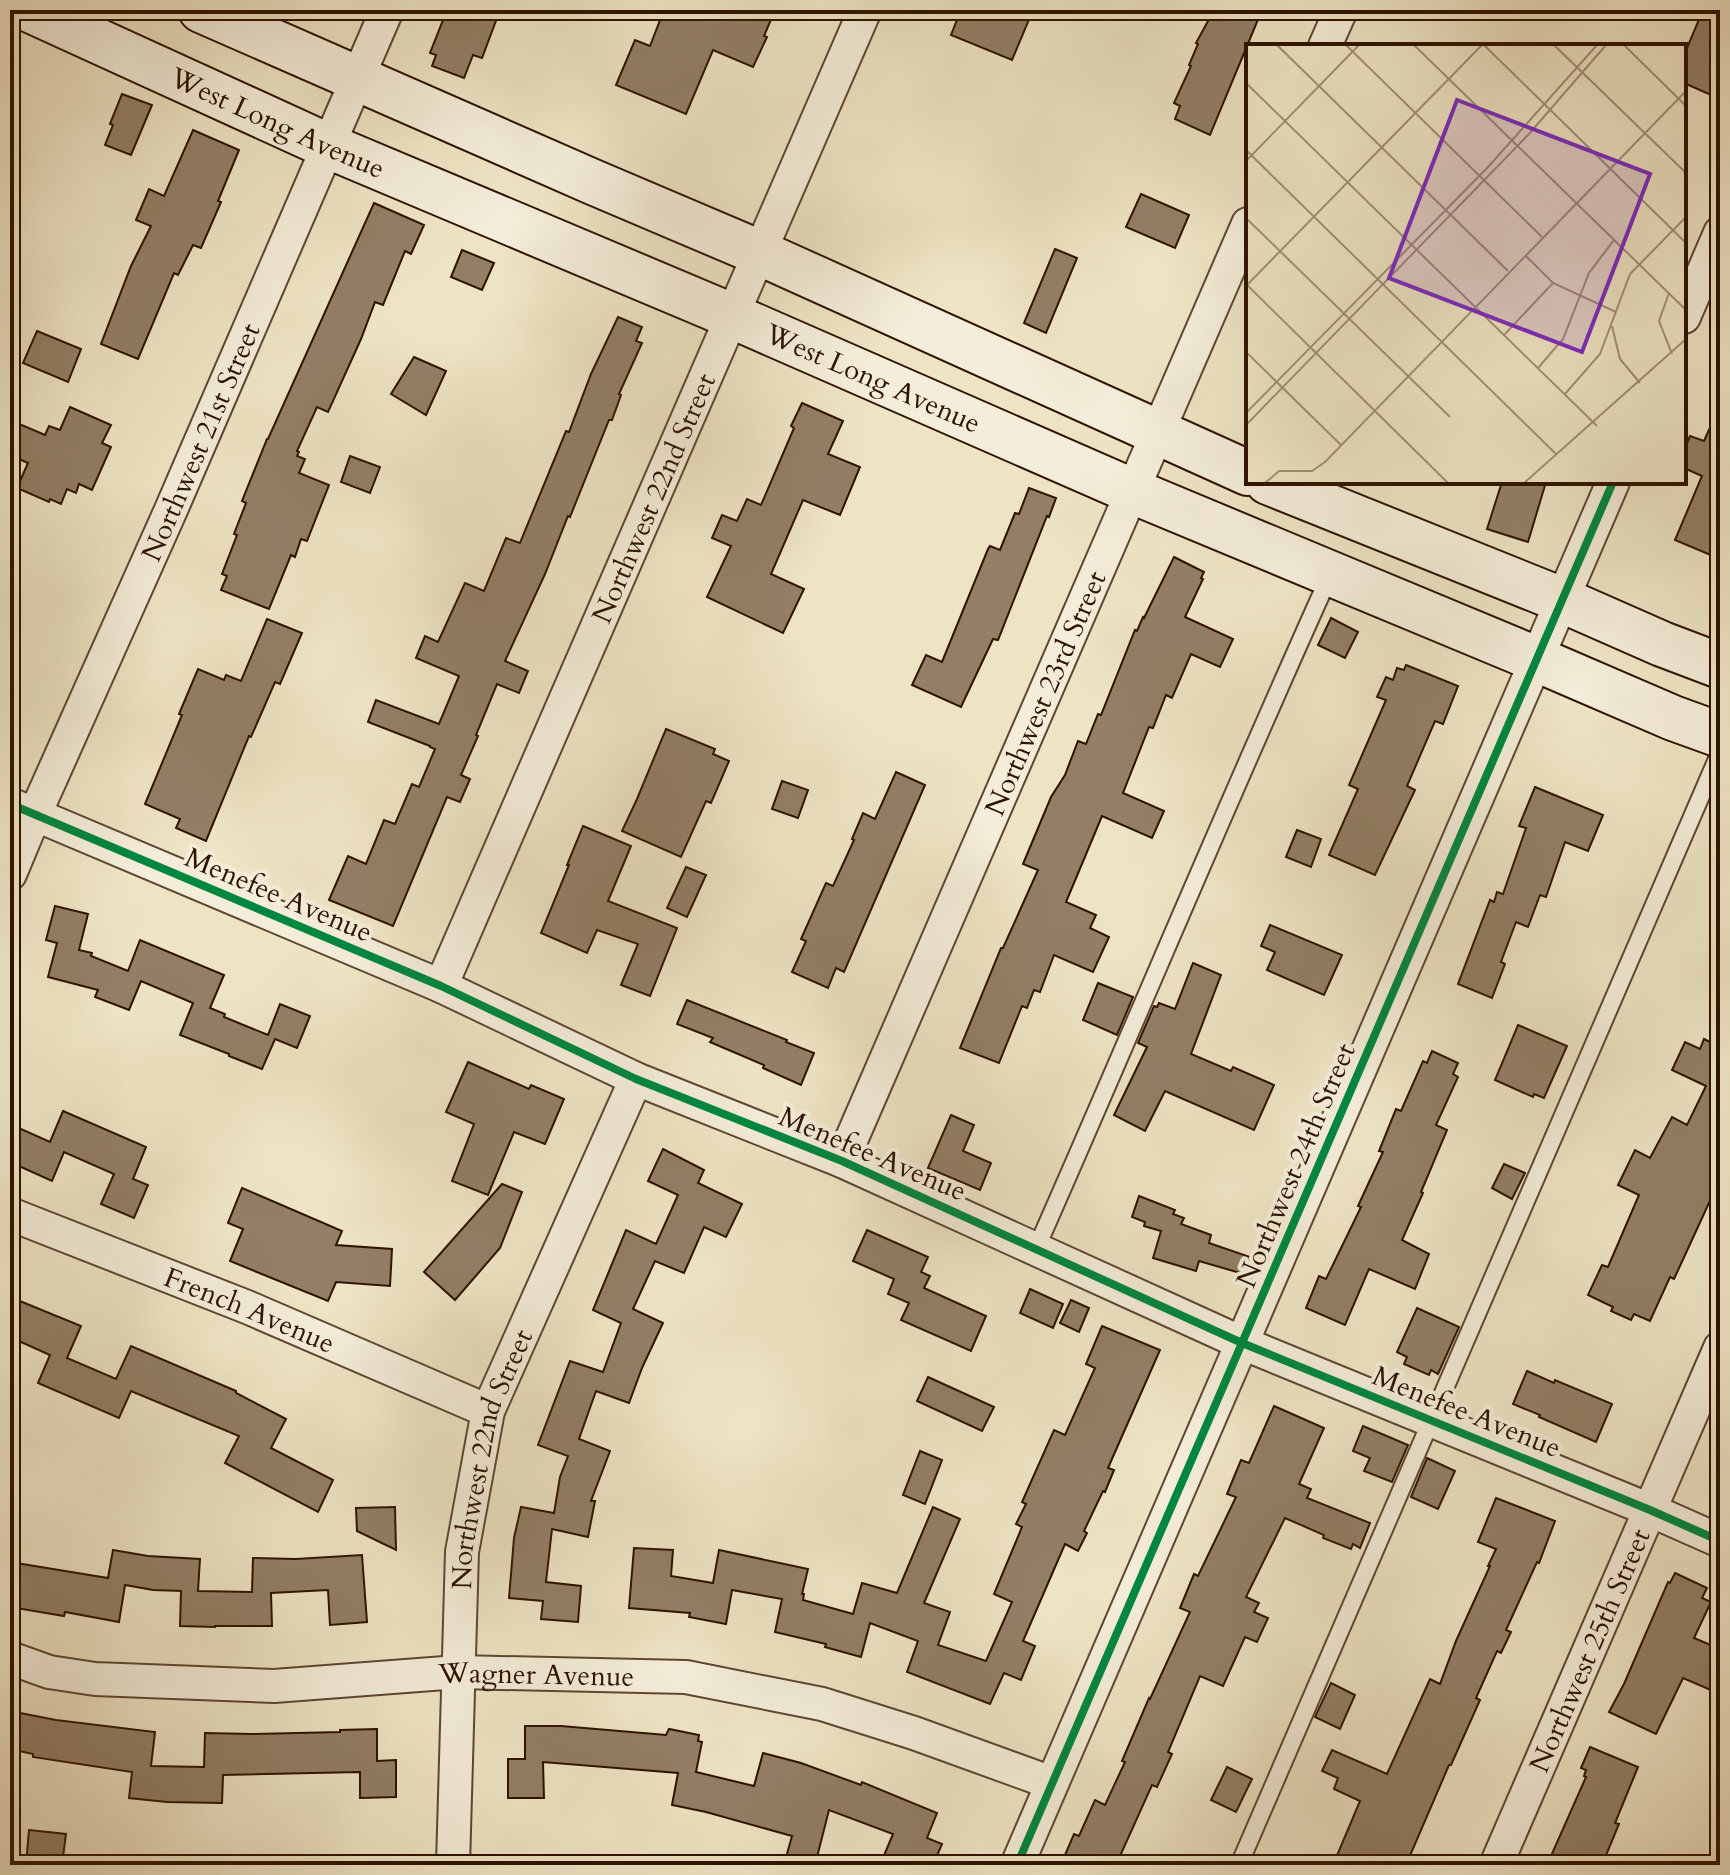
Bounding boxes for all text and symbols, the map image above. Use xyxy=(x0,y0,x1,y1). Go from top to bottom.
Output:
inset map xyxy=(1246,44,1686,484)
street label: West Long Avenue xyxy=(163,58,390,188)
street label: West Long Avenue xyxy=(758,314,986,442)
street label: Northwest 21st Street xyxy=(132,317,269,568)
street label: Northwest 22nd Street xyxy=(583,367,725,629)
street label: Northwest 23rd Street xyxy=(976,565,1115,822)
street label: Menefee Avenue xyxy=(179,838,378,951)
street label: Northwest 24th Street xyxy=(1227,1037,1365,1293)
street label: Menefee Avenue xyxy=(773,1097,972,1210)
street label: French Avenue xyxy=(158,1258,341,1363)
street label: Northwest 22nd Street xyxy=(443,1323,542,1590)
street label: Menefee Avenue xyxy=(1367,1357,1566,1467)
street label: Northwest 25th Street xyxy=(1520,1523,1660,1779)
street label: Wagner Avenue xyxy=(436,1653,635,1696)

